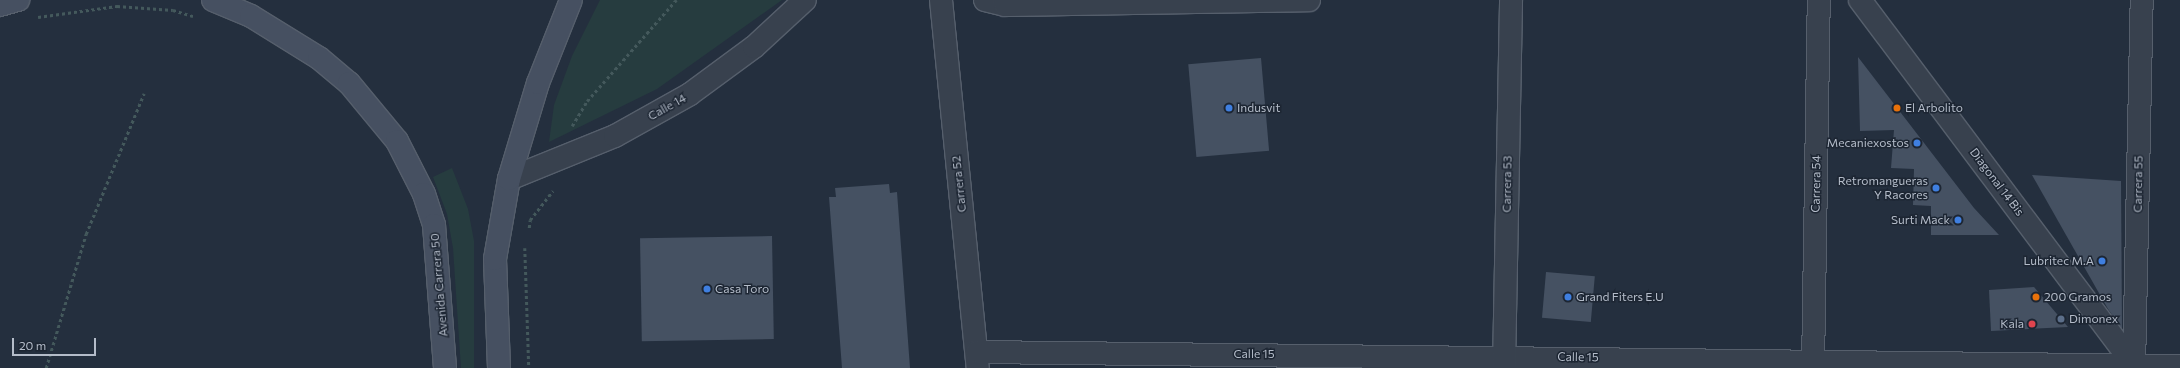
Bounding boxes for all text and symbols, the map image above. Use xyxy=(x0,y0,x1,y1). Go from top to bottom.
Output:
street label: Calle 14 xyxy=(645,91,689,123)
place label: Indusvit xyxy=(1237,101,1280,115)
place label: El Arbolito xyxy=(1905,101,1963,115)
marker: Indusvit xyxy=(1224,103,1234,113)
marker: El Arbolito xyxy=(1892,103,1902,113)
place label: Mecaniexostos xyxy=(1827,136,1909,150)
marker: Mecaniexostos xyxy=(1912,138,1922,148)
street label: Diagonal 14 Bis xyxy=(1967,145,2027,219)
street label: Carrera 52 xyxy=(949,155,969,213)
street label: Carrera 53 xyxy=(1499,155,1515,213)
street label: Carrera 54 xyxy=(1808,155,1824,213)
street label: Carrera 55 xyxy=(2130,155,2146,213)
place label: Retromangueras Y Racores xyxy=(1838,174,1928,202)
marker: Retromangueras Y Racores xyxy=(1931,183,1941,193)
place label: Surti Mack xyxy=(1891,213,1950,227)
marker: Surti Mack xyxy=(1953,215,1963,225)
street label: Avenida Carrera 50 xyxy=(427,233,451,337)
place label: Lubritec M.A xyxy=(2023,254,2094,268)
marker: Lubritec M.A xyxy=(2097,256,2107,266)
place label: Casa Toro xyxy=(715,282,769,296)
marker: Casa Toro xyxy=(702,284,712,294)
place label: Grand Fiters E.U xyxy=(1576,290,1664,304)
place label: 200 Gramos xyxy=(2044,290,2111,304)
marker: Grand Fiters E.U xyxy=(1563,292,1573,302)
marker: 200 Gramos xyxy=(2031,292,2041,302)
place label: Dimonex xyxy=(2069,312,2118,326)
marker: Dimonex xyxy=(2056,314,2066,324)
place label: Kala xyxy=(2000,317,2024,331)
marker: Kala xyxy=(2027,319,2037,329)
scale bar xyxy=(14,330,98,356)
text: 20 m xyxy=(19,338,46,352)
street label: Calle 15 xyxy=(1233,347,1275,361)
street label: Calle 15 xyxy=(1557,349,1599,365)

